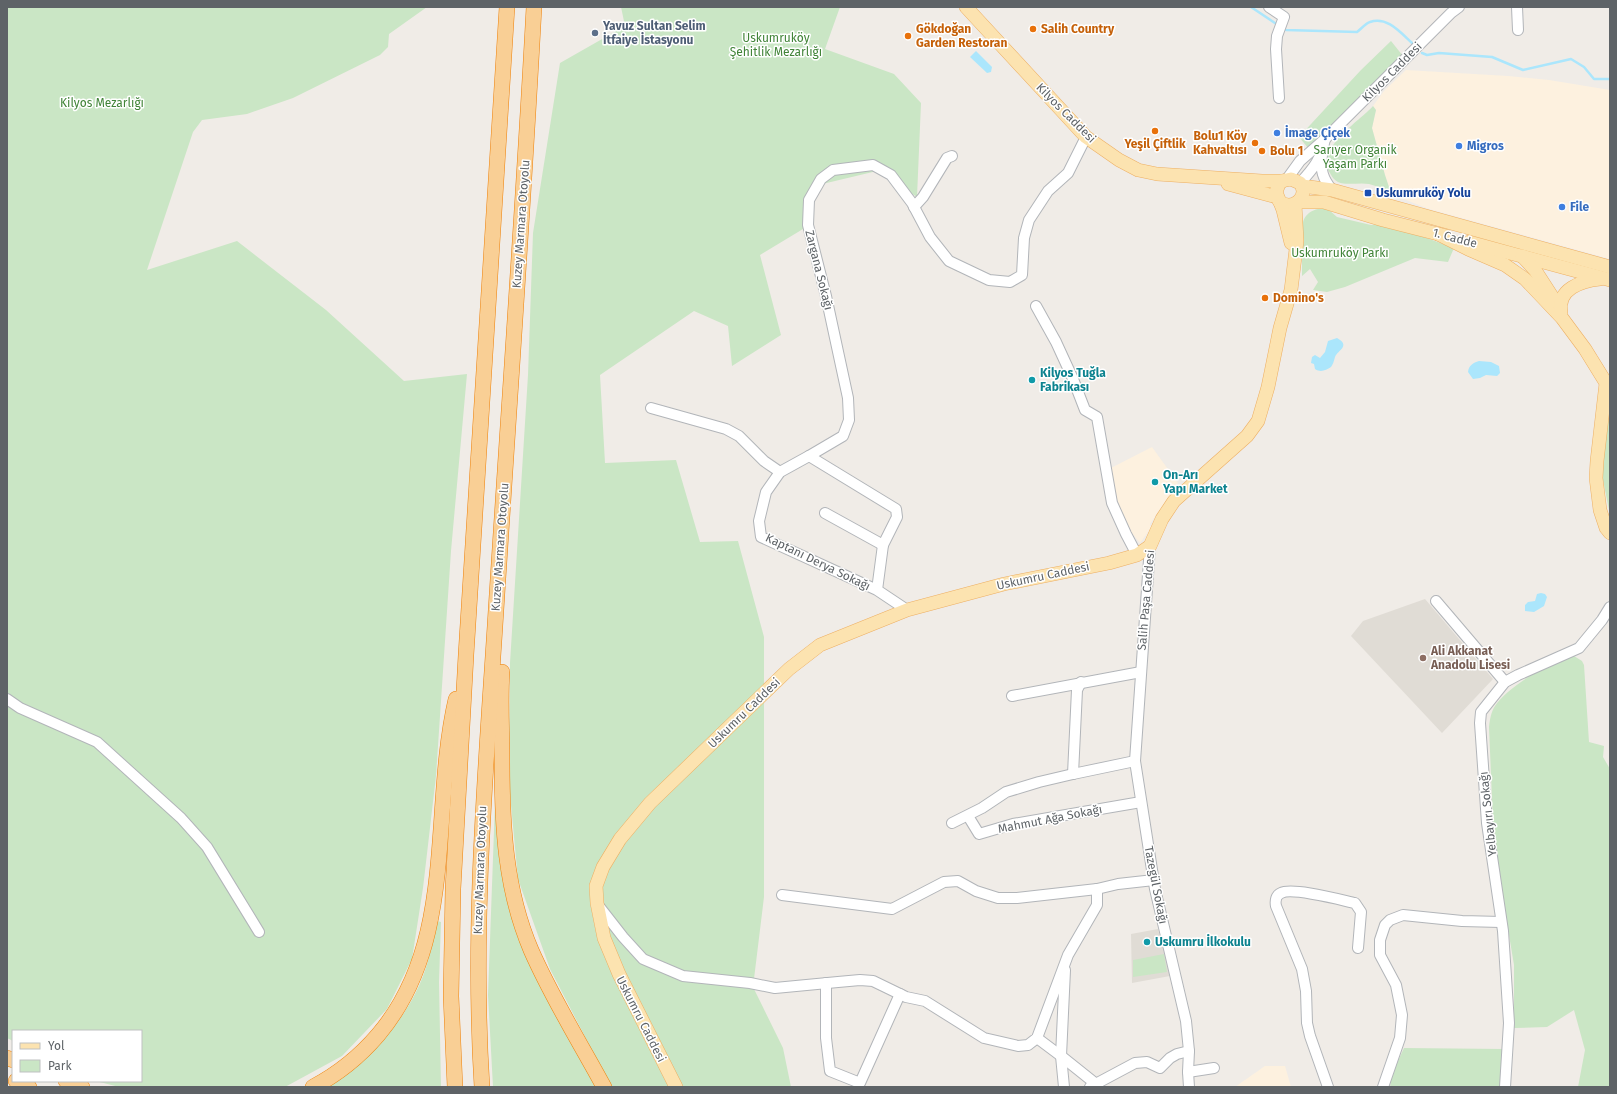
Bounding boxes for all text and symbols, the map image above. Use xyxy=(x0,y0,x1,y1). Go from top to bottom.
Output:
place label: Yavuz Sultan Selim İtfaiye İstasyonu xyxy=(602,19,706,47)
place label: Gökdoğan Garden Restoran xyxy=(916,22,1007,50)
place label: Salih Country xyxy=(1041,22,1115,36)
marker: Salih Country xyxy=(1028,24,1038,34)
marker: Yavuz Sultan Selim İtfaiye İstasyonu xyxy=(590,28,600,38)
park label: Uskumruköy Şehitlik Mezarlığı xyxy=(730,31,822,59)
marker: Gökdoğan Garden Restoran xyxy=(903,31,913,41)
street label: Kilyos Caddesi xyxy=(1359,39,1425,105)
street label: Kilyos Caddesi xyxy=(1033,80,1099,146)
park label: Kilyos Mezarlığı xyxy=(60,96,144,110)
place label: İmage Çiçek xyxy=(1285,125,1350,141)
marker: Yeşil Çiftlik xyxy=(1150,126,1160,136)
marker: İmage Çiçek xyxy=(1272,128,1282,138)
place label: Bolu1 Köy Kahvaltısı xyxy=(1193,129,1248,157)
place label: Yeşil Çiftlik xyxy=(1123,137,1186,152)
marker: Bolu1 Köy Kahvaltısı xyxy=(1250,138,1260,148)
place label: Migros xyxy=(1467,139,1504,153)
marker: Migros xyxy=(1454,141,1464,151)
park label: Sarıyer Organik Yaşam Parkı xyxy=(1313,143,1397,171)
place label: Bolu 1 xyxy=(1270,144,1303,158)
marker: Bolu 1 xyxy=(1257,146,1267,156)
street label: Kuzey Marmara Otoyolu xyxy=(510,159,532,289)
place label: Uskumruköy Yolu xyxy=(1376,186,1471,200)
marker: Uskumruköy Yolu xyxy=(1363,188,1373,198)
place label: File xyxy=(1570,200,1589,214)
marker: File xyxy=(1557,202,1567,212)
street label: 1. Cadde xyxy=(1431,225,1479,251)
street label: Zargana Sokağı xyxy=(802,229,836,311)
park label: Uskumruköy Parkı xyxy=(1291,246,1389,260)
place label: Domino's xyxy=(1273,291,1324,305)
marker: Domino's xyxy=(1260,293,1270,303)
place label: Kilyos Tuğla Fabrikası xyxy=(1040,366,1106,394)
marker: Kilyos Tuğla Fabrikası xyxy=(1027,375,1037,385)
place label: On-Arı Yapı Market xyxy=(1162,468,1228,496)
marker: On-Arı Yapı Market xyxy=(1150,477,1160,487)
street label: Kuzey Marmara Otoyolu xyxy=(489,482,511,612)
street label: Kaptanı Derya Sokağı xyxy=(763,531,873,593)
street label: Salih Paşa Caddesi xyxy=(1135,549,1157,651)
street label: Uskumru Caddesi xyxy=(995,559,1091,593)
place label: Ali Akkanat Anadolu Lisesi xyxy=(1430,644,1510,672)
marker: Ali Akkanat Anadolu Lisesi xyxy=(1418,653,1428,663)
street label: Uskumru Caddesi xyxy=(705,675,783,751)
street label: Yelbayırı Sokağı xyxy=(1477,771,1499,857)
street label: Mahmut Ağa Sokağı xyxy=(997,802,1103,836)
street label: Kuzey Marmara Otoyolu xyxy=(471,805,489,935)
street label: Tazegül Sokağı xyxy=(1142,845,1170,925)
place label: Uskumru İlkokulu xyxy=(1155,934,1251,949)
marker: Uskumru İlkokulu xyxy=(1142,937,1152,947)
street label: Uskumru Caddesi xyxy=(613,974,669,1064)
legend xyxy=(12,1030,142,1082)
text: Yol xyxy=(48,1039,65,1053)
text: Park xyxy=(48,1059,72,1073)

